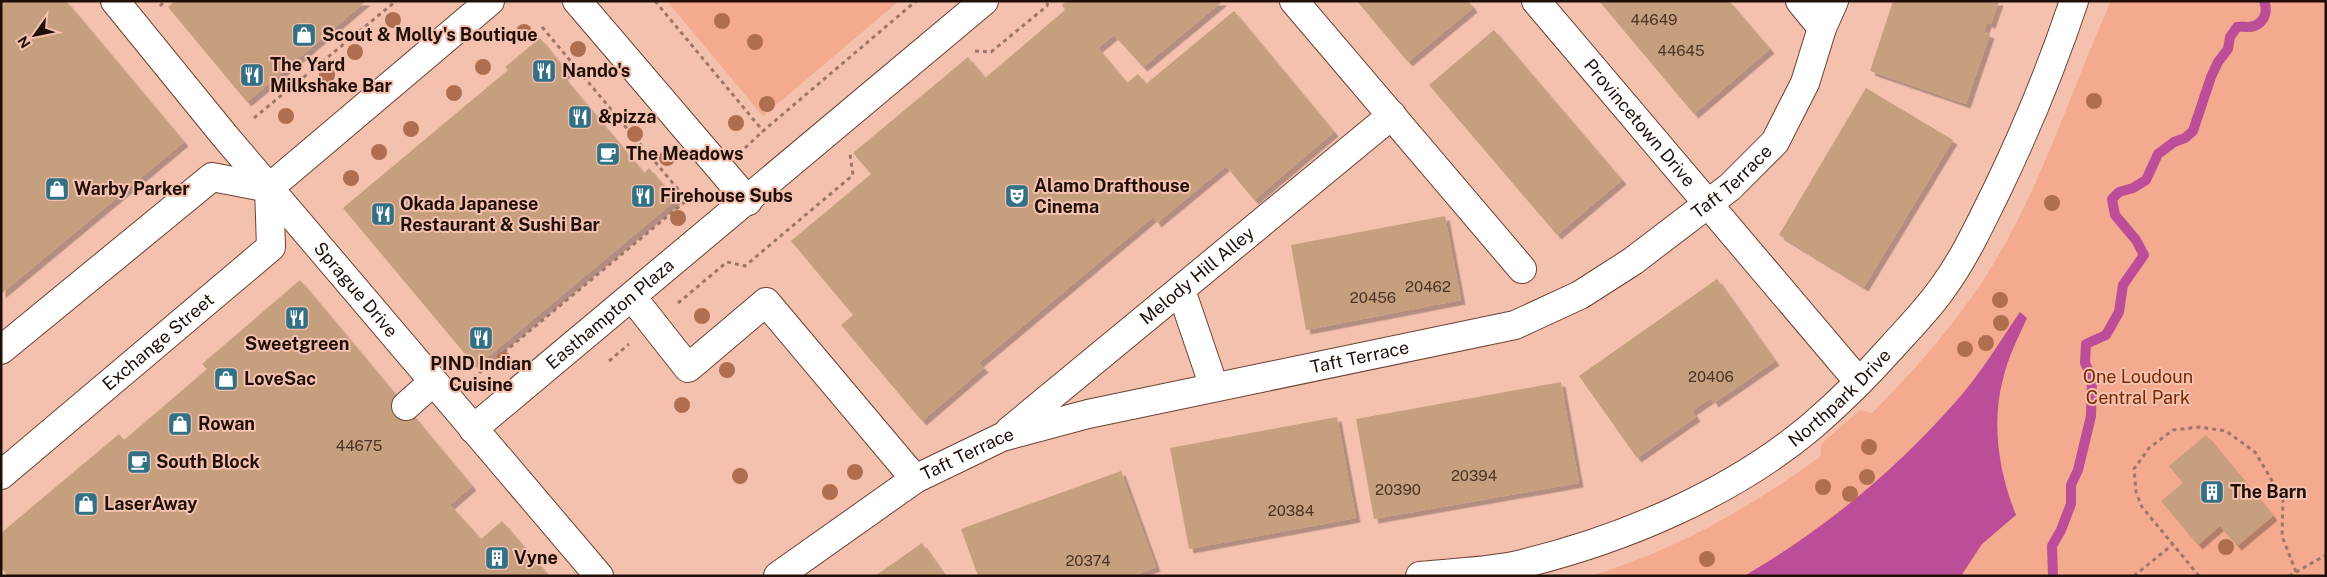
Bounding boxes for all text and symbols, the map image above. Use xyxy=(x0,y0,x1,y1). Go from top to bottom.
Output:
north arrow xyxy=(10,10,60,60)
house number: 44649 xyxy=(1631,11,1677,28)
shop icon: Scout & Molly's Boutique xyxy=(291,22,317,48)
place label: Scout & Molly's Boutique xyxy=(322,24,538,45)
text: N xyxy=(14,33,34,51)
house number: 44645 xyxy=(1657,42,1705,59)
place label: The Yard Milkshake Bar xyxy=(270,54,392,96)
street label: Provincetown Drive xyxy=(1580,55,1700,191)
restaurant icon: Nando's xyxy=(531,58,557,84)
place label: Nando's xyxy=(562,60,630,81)
restaurant icon: The Yard Milkshake Bar xyxy=(239,62,265,88)
restaurant icon: &pizza xyxy=(567,104,593,130)
place label: &pizza xyxy=(598,106,656,127)
street label: Taft Terrace xyxy=(1687,140,1776,223)
cafe icon: The Meadows xyxy=(595,141,621,167)
place label: The Meadows xyxy=(626,143,743,164)
place label: Alamo Drafthouse Cinema xyxy=(1034,175,1190,217)
shop icon: Warby Parker xyxy=(44,176,70,202)
place label: Warby Parker xyxy=(74,178,190,199)
restaurant icon: Firehouse Subs xyxy=(630,183,656,209)
theatre icon: Alamo Drafthouse Cinema xyxy=(1004,183,1030,209)
place label: Firehouse Subs xyxy=(660,185,793,206)
place label: Okada Japanese Restaurant & Sushi Bar xyxy=(400,193,601,235)
restaurant icon: Okada Japanese Restaurant & Sushi Bar xyxy=(370,201,396,227)
street label: Melody Hill Alley xyxy=(1135,222,1259,329)
street label: Sprague Drive xyxy=(310,238,402,341)
street label: Easthampton Plaza xyxy=(542,254,678,373)
house number: 20462 xyxy=(1405,278,1451,295)
street label: Exchange Street xyxy=(98,289,218,395)
house number: 20456 xyxy=(1350,289,1396,306)
restaurant icon: Sweetgreen xyxy=(284,305,310,331)
restaurant icon: PIND Indian Cuisine xyxy=(468,325,494,351)
place label: Sweetgreen xyxy=(245,333,349,354)
street label: Taft Terrace xyxy=(1308,336,1411,377)
street label: Northpark Drive xyxy=(1784,345,1895,451)
place label: PIND Indian Cuisine xyxy=(430,353,532,395)
shop icon: LoveSac xyxy=(213,366,239,392)
park label: One Loudoun Central Park xyxy=(2083,366,2193,408)
place label: LoveSac xyxy=(244,368,316,389)
house number: 20406 xyxy=(1688,368,1734,385)
shop icon: Rowan xyxy=(167,411,193,437)
place label: Rowan xyxy=(198,413,255,434)
street label: Taft Terrace xyxy=(917,423,1016,485)
house number: 44675 xyxy=(336,437,382,454)
cafe icon: South Block xyxy=(126,449,152,475)
place label: South Block xyxy=(156,451,260,472)
house number: 20394 xyxy=(1451,467,1497,484)
building icon: The Barn xyxy=(2199,479,2225,505)
house number: 20390 xyxy=(1375,481,1421,498)
place label: The Barn xyxy=(2230,481,2307,502)
shop icon: LaserAway xyxy=(73,491,99,517)
place label: LaserAway xyxy=(104,493,197,514)
house number: 20384 xyxy=(1268,502,1314,519)
building icon: Vyne xyxy=(484,545,510,571)
place label: Vyne xyxy=(514,547,558,568)
house number: 20374 xyxy=(1065,552,1111,569)

